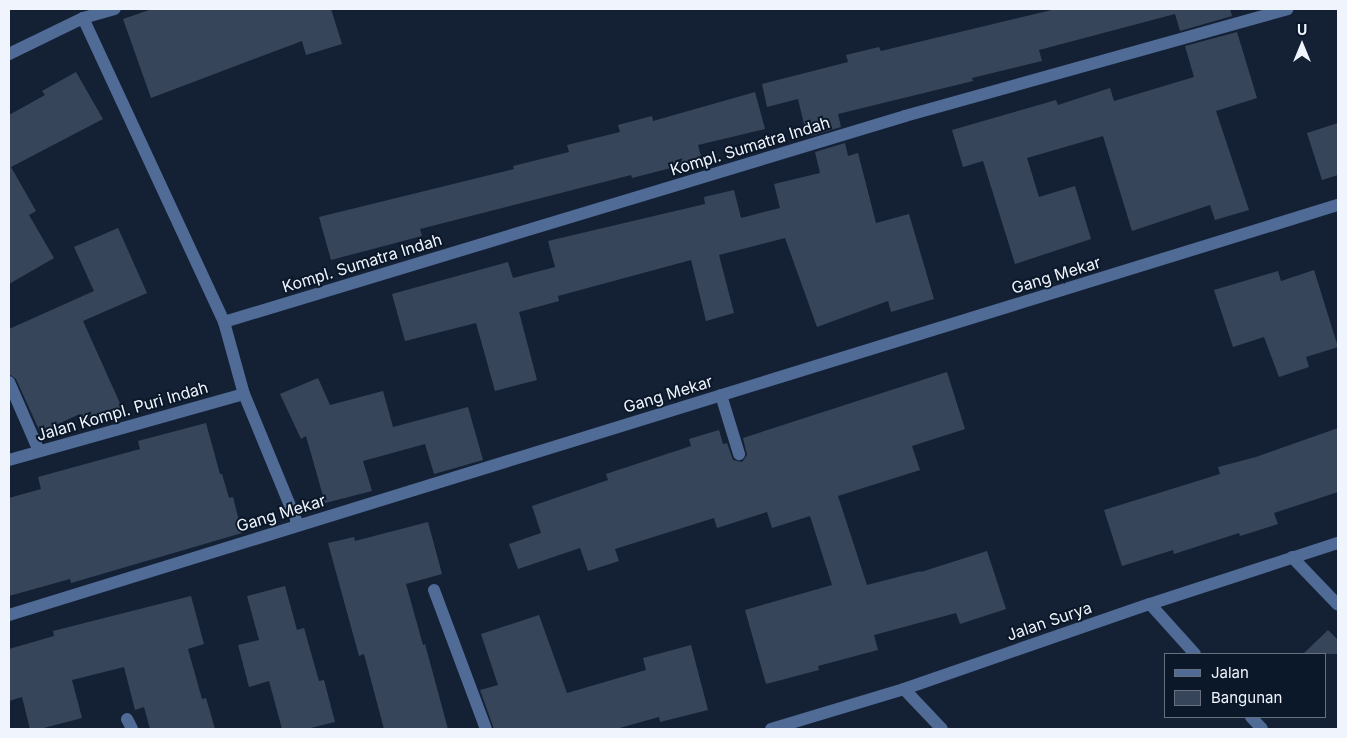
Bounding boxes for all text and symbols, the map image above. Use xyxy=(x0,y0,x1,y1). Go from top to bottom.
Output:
north arrow xyxy=(1277,20,1327,70)
text: U xyxy=(1297,21,1307,38)
street label: Kompl. Sumatra Indah xyxy=(668,113,832,179)
street label: Kompl. Sumatra Indah xyxy=(280,230,444,296)
street label: Gang Mekar xyxy=(1009,252,1103,298)
street label: Gang Mekar xyxy=(621,371,715,417)
street label: Jalan Kompl. Puri Indah xyxy=(34,377,210,445)
street label: Gang Mekar xyxy=(234,490,328,536)
street label: Jalan Surya xyxy=(1004,597,1094,645)
legend xyxy=(1164,653,1327,718)
text: Jalan xyxy=(1211,663,1249,682)
text: Bangunan xyxy=(1211,688,1282,707)

